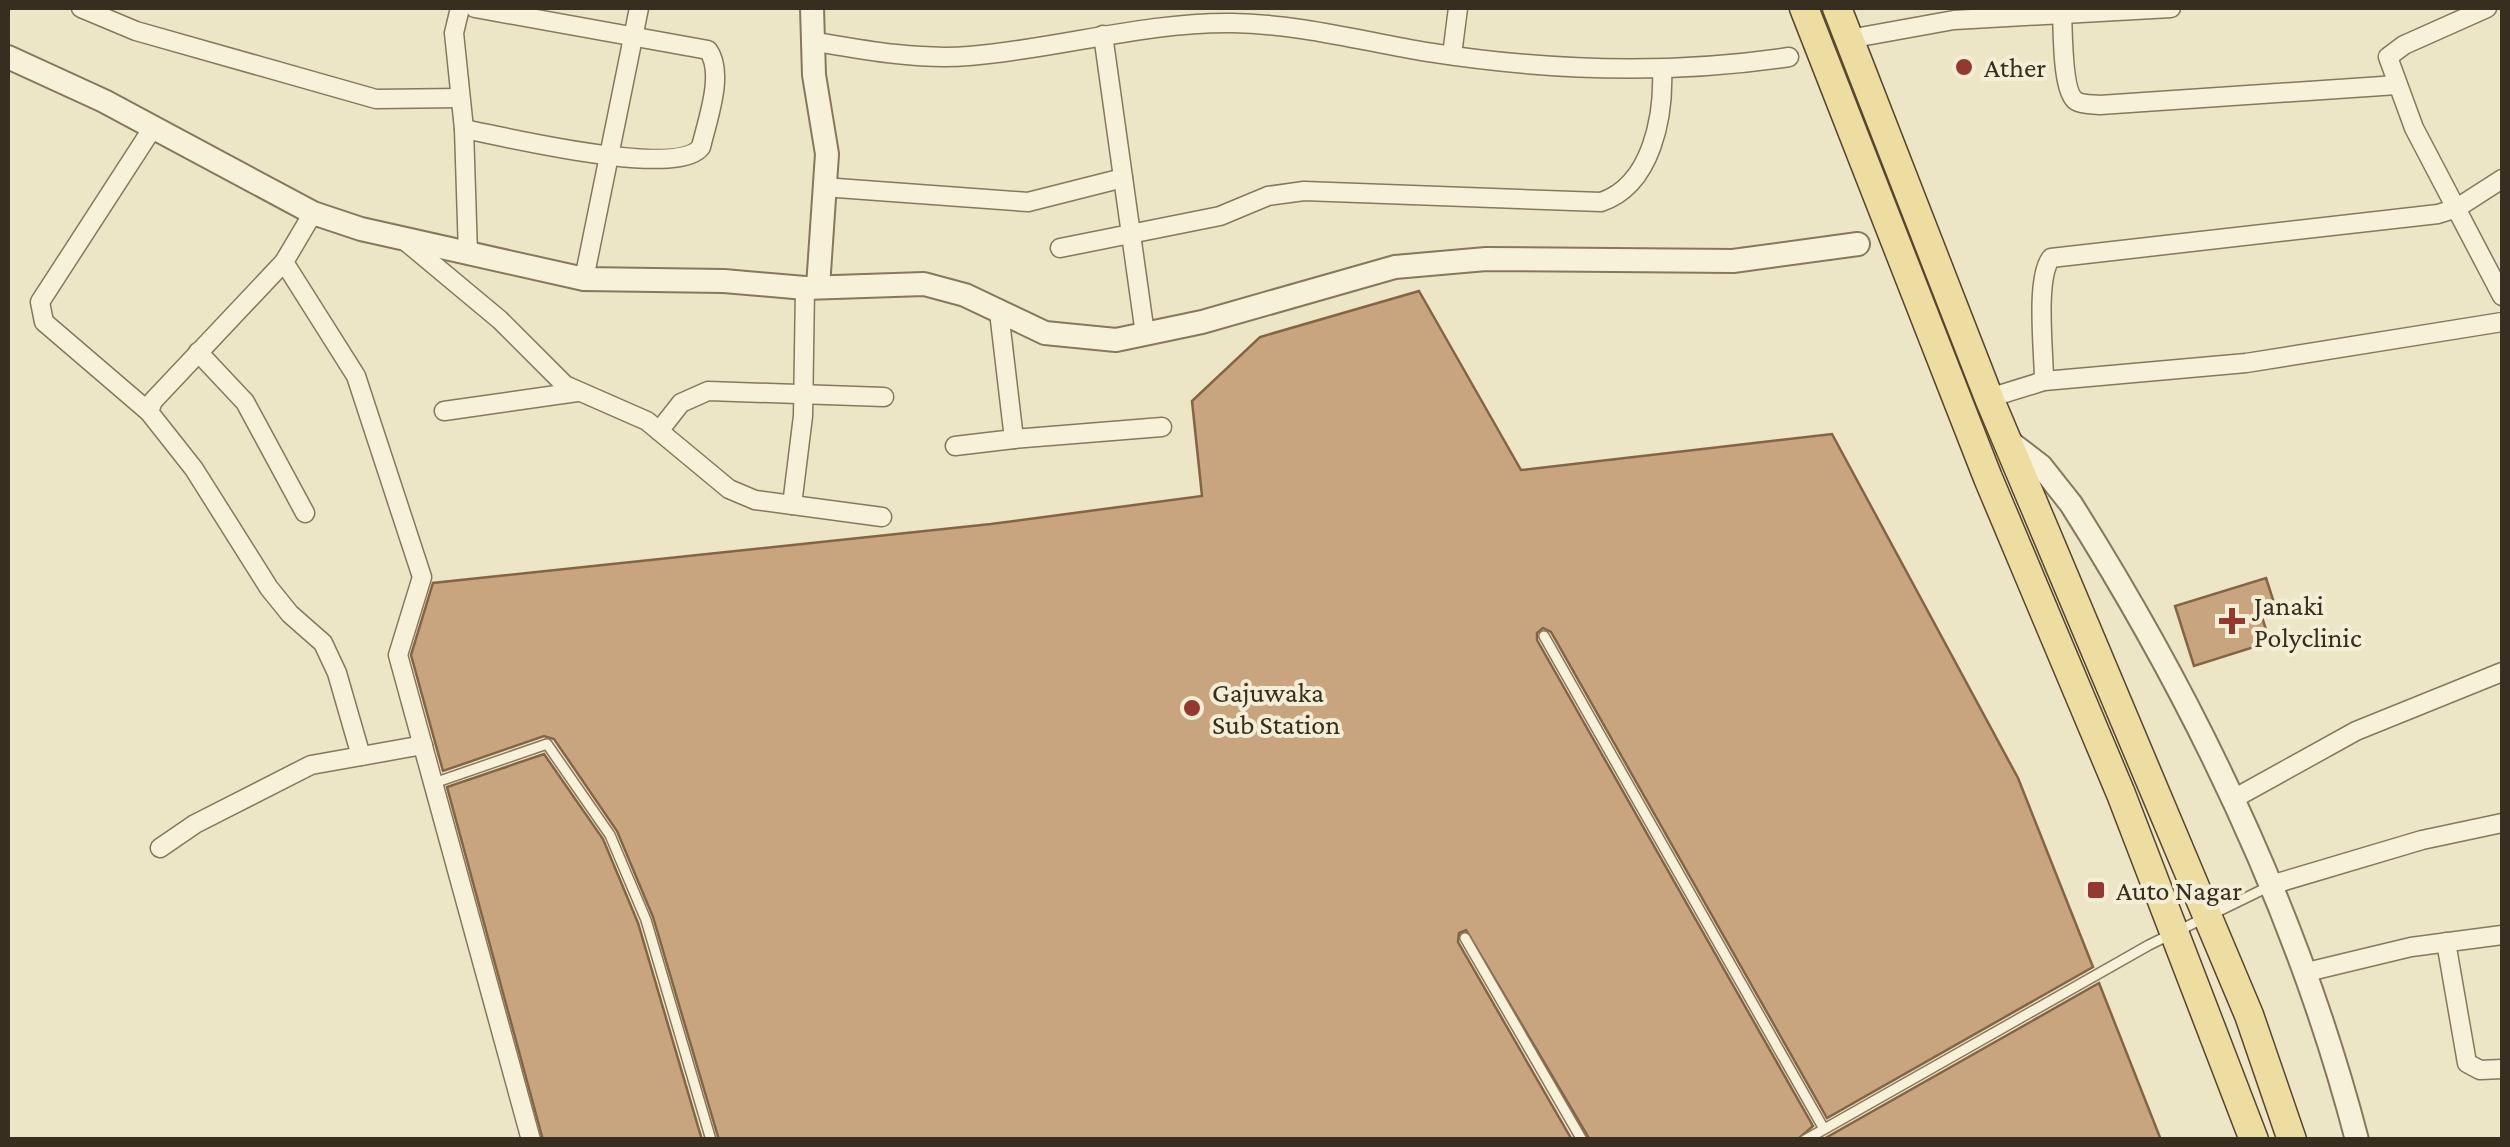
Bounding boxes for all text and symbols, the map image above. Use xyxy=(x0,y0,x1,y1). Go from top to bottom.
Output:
place label: Ather xyxy=(1984,52,2046,83)
marker: Ather xyxy=(1953,56,1975,78)
place label: Janaki Polyclinic xyxy=(2251,590,2362,653)
marker: Janaki Polyclinic xyxy=(2219,608,2245,634)
place label: Gajuwaka Sub Station xyxy=(1212,677,1340,740)
marker: Gajuwaka Sub Station xyxy=(1181,697,1203,719)
place label: Auto Nagar xyxy=(2116,875,2242,906)
marker: Auto Nagar xyxy=(2085,879,2107,901)

